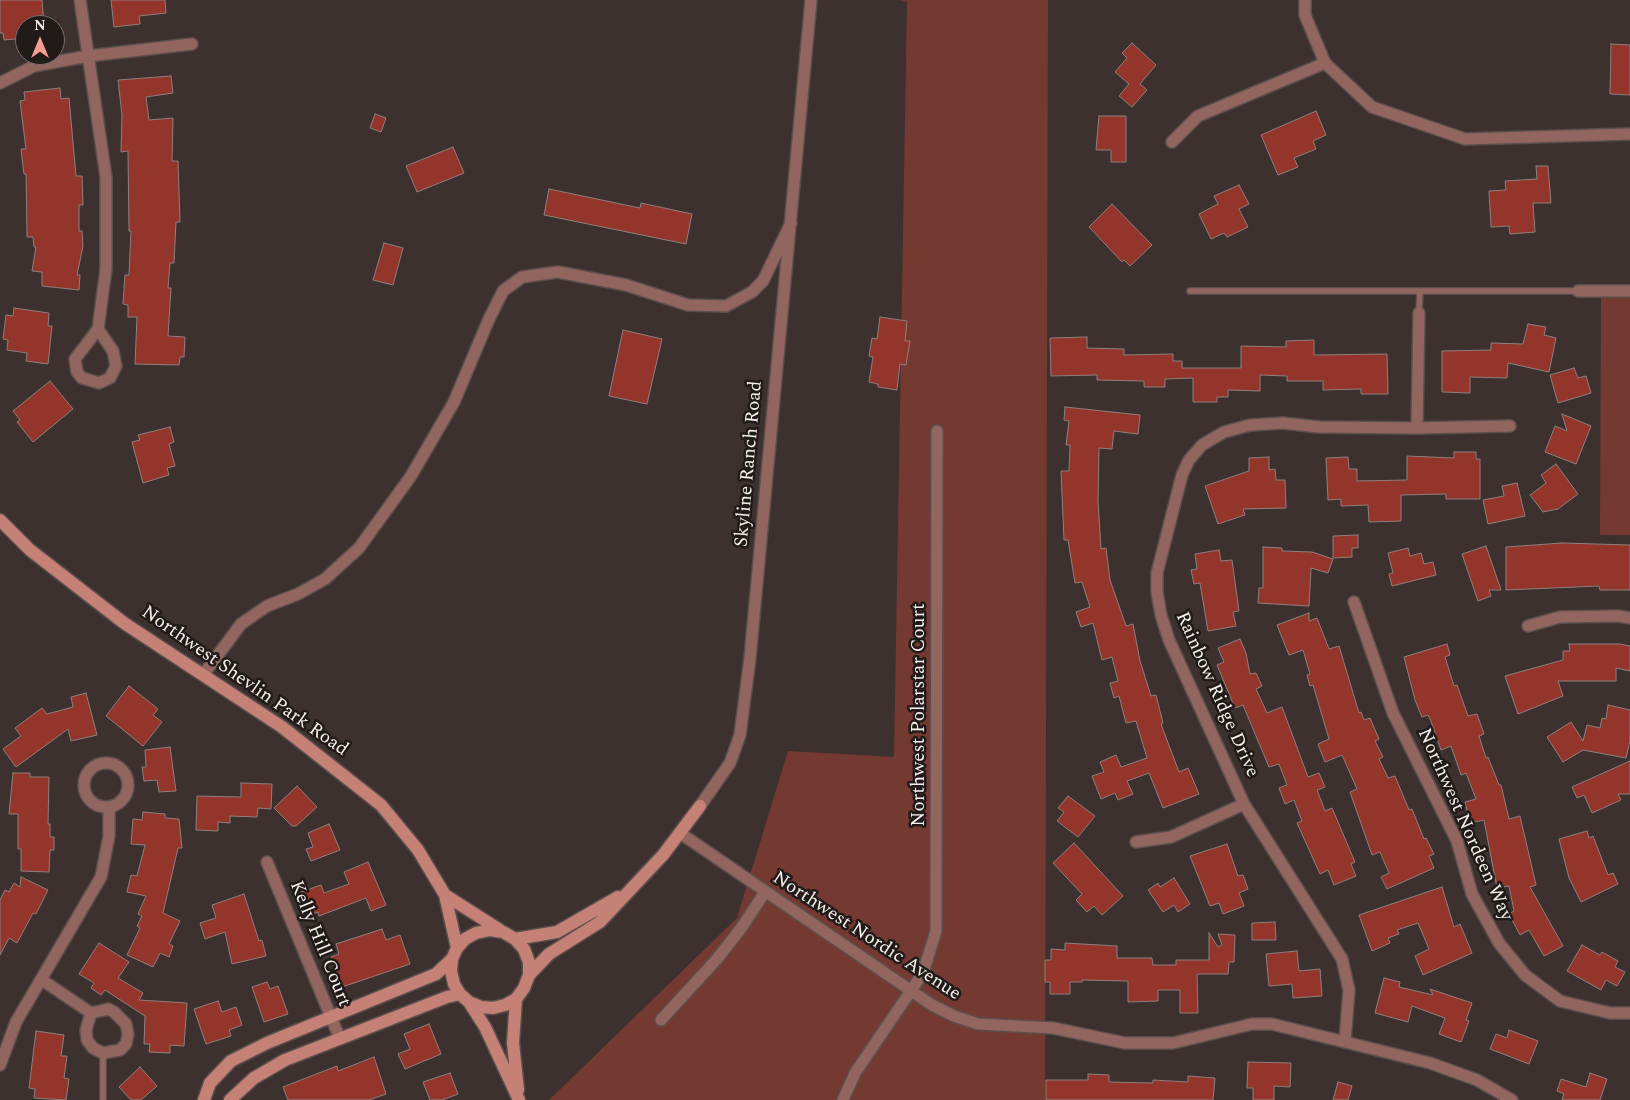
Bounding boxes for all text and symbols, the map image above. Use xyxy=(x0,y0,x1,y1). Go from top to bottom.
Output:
north arrow xyxy=(15,15,65,65)
text: N xyxy=(34,15,46,36)
street label: Skyline Ranch Road xyxy=(731,380,769,548)
street label: Northwest Shevlin Park Road xyxy=(136,602,352,762)
street label: Northwest Polarstar Court xyxy=(909,603,931,827)
street label: Rainbow Ridge Drive xyxy=(1169,609,1263,781)
street label: Northwest Nordeen Way xyxy=(1411,725,1517,925)
street label: Northwest Nordic Avenue xyxy=(768,868,964,1006)
street label: Kelly Hill Court xyxy=(283,878,355,1010)

